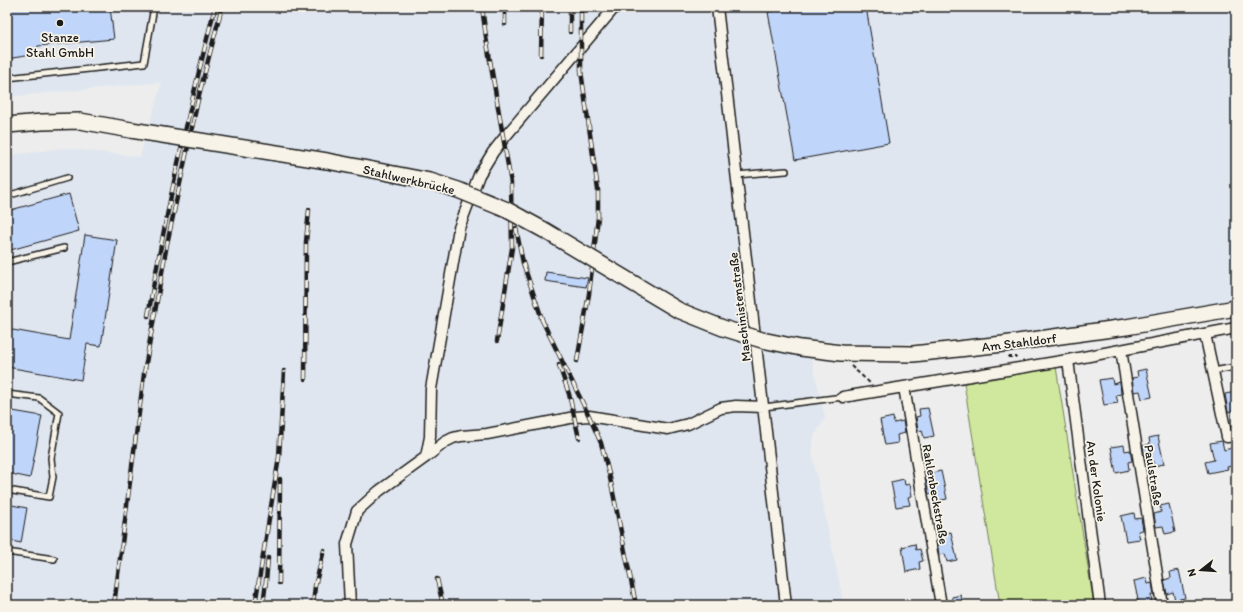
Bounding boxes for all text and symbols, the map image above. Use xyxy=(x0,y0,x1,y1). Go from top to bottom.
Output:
marker: Stanze Stahl GmbH xyxy=(55,18,65,28)
place label: Stanze Stahl GmbH xyxy=(26,30,94,60)
street label: Stahlwerkbrücke xyxy=(362,162,456,197)
street label: Maschinistenstraße xyxy=(725,251,754,363)
street label: Am Stahldorf xyxy=(981,330,1057,355)
street label: An der Kolonie xyxy=(1083,440,1110,522)
street label: Rahlenbeckstraße xyxy=(919,443,952,545)
street label: Paulstraße xyxy=(1141,444,1166,507)
north arrow xyxy=(1181,550,1221,590)
text: N xyxy=(1185,567,1199,578)

